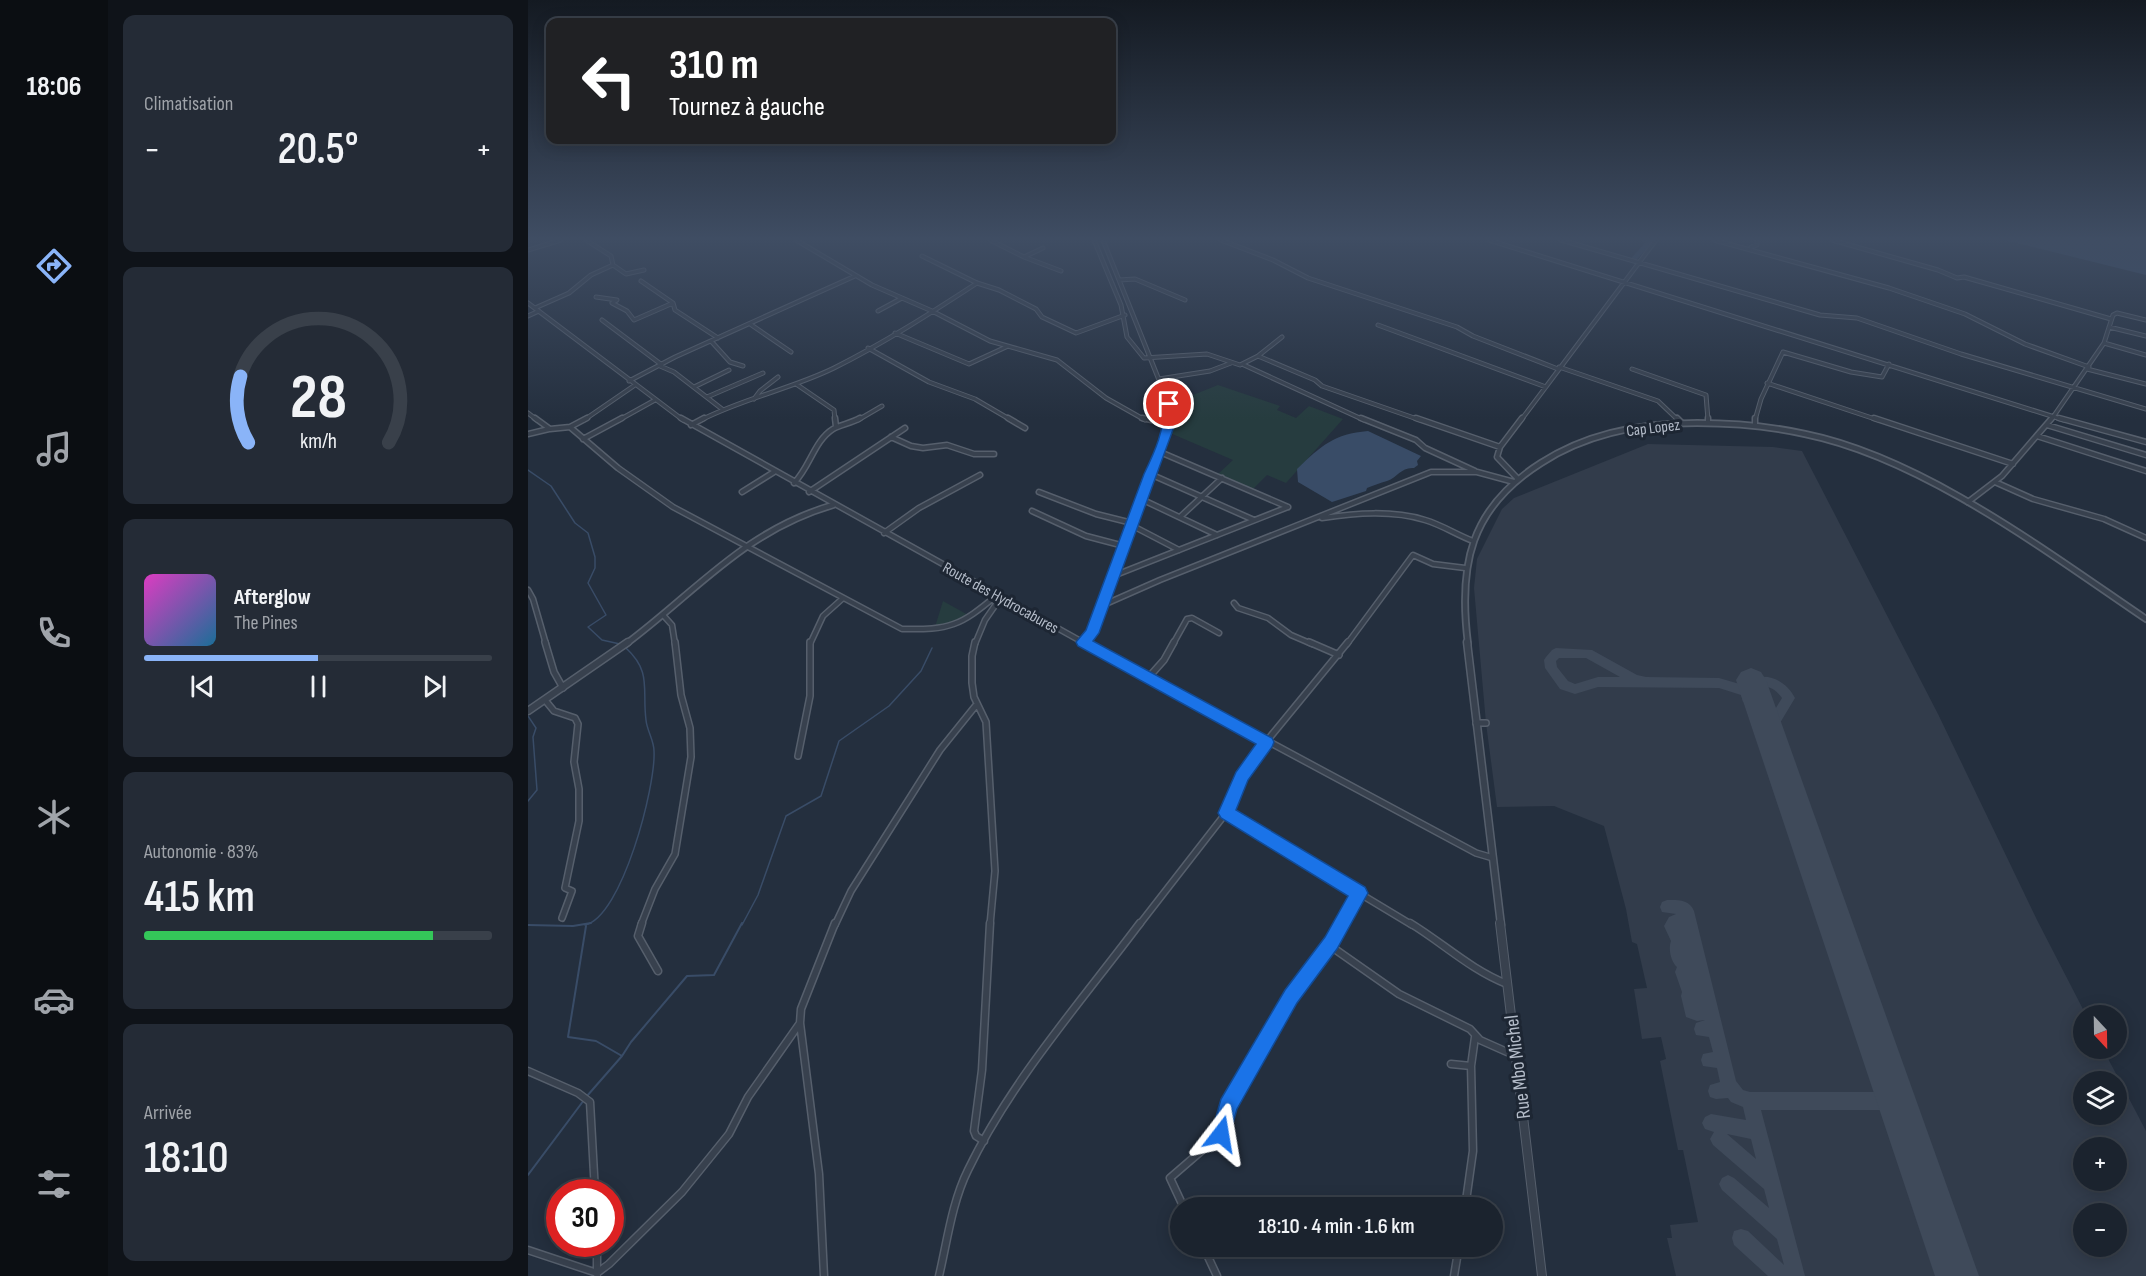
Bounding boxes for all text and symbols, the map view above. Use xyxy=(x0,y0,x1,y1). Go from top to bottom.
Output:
text: 310 m xyxy=(669,40,759,91)
icon: left xyxy=(570,42,648,120)
text: 18:06 xyxy=(27,71,81,103)
text: Tournez à gauche xyxy=(669,91,825,123)
text: Climatisation xyxy=(144,92,233,116)
text: 20.5° xyxy=(277,122,359,177)
text: − xyxy=(144,130,160,170)
text: + xyxy=(476,130,492,170)
icon: directions xyxy=(33,245,75,287)
text: 28 xyxy=(290,361,346,436)
pin xyxy=(1143,378,1194,429)
icon: arrive xyxy=(1152,387,1185,420)
street label: Cap Lopez xyxy=(1625,416,1681,441)
icon: music xyxy=(33,428,75,470)
text: km/h xyxy=(299,429,337,454)
street label: Route des Hydrocabures xyxy=(939,559,1062,638)
text: Afterglow xyxy=(234,584,311,611)
text: The Pines xyxy=(234,611,298,635)
icon: phone xyxy=(33,612,75,654)
icon: previous xyxy=(186,670,219,703)
icon: pause xyxy=(302,670,335,703)
icon: next xyxy=(418,670,451,703)
icon: climate xyxy=(33,796,75,838)
text: Autonomie · 83% xyxy=(144,840,259,864)
text: 415 km xyxy=(144,870,255,925)
icon: car xyxy=(33,979,75,1021)
north arrow xyxy=(2073,1005,2127,1059)
map controls xyxy=(2073,1005,2127,1257)
street label: Rue Mbo Michel xyxy=(1500,1014,1536,1120)
button: layers xyxy=(2073,1071,2127,1125)
text: Arrivée xyxy=(144,1101,192,1125)
position arrow xyxy=(1189,1102,1253,1166)
text: 18:10 xyxy=(144,1131,229,1186)
button: + xyxy=(2073,1137,2127,1191)
icon: filters xyxy=(33,1163,75,1205)
speed limit sign: 30 xyxy=(546,1179,624,1257)
button: − xyxy=(2073,1203,2127,1257)
text: 18:10 · 4 min · 1.6 km xyxy=(1258,1213,1415,1240)

